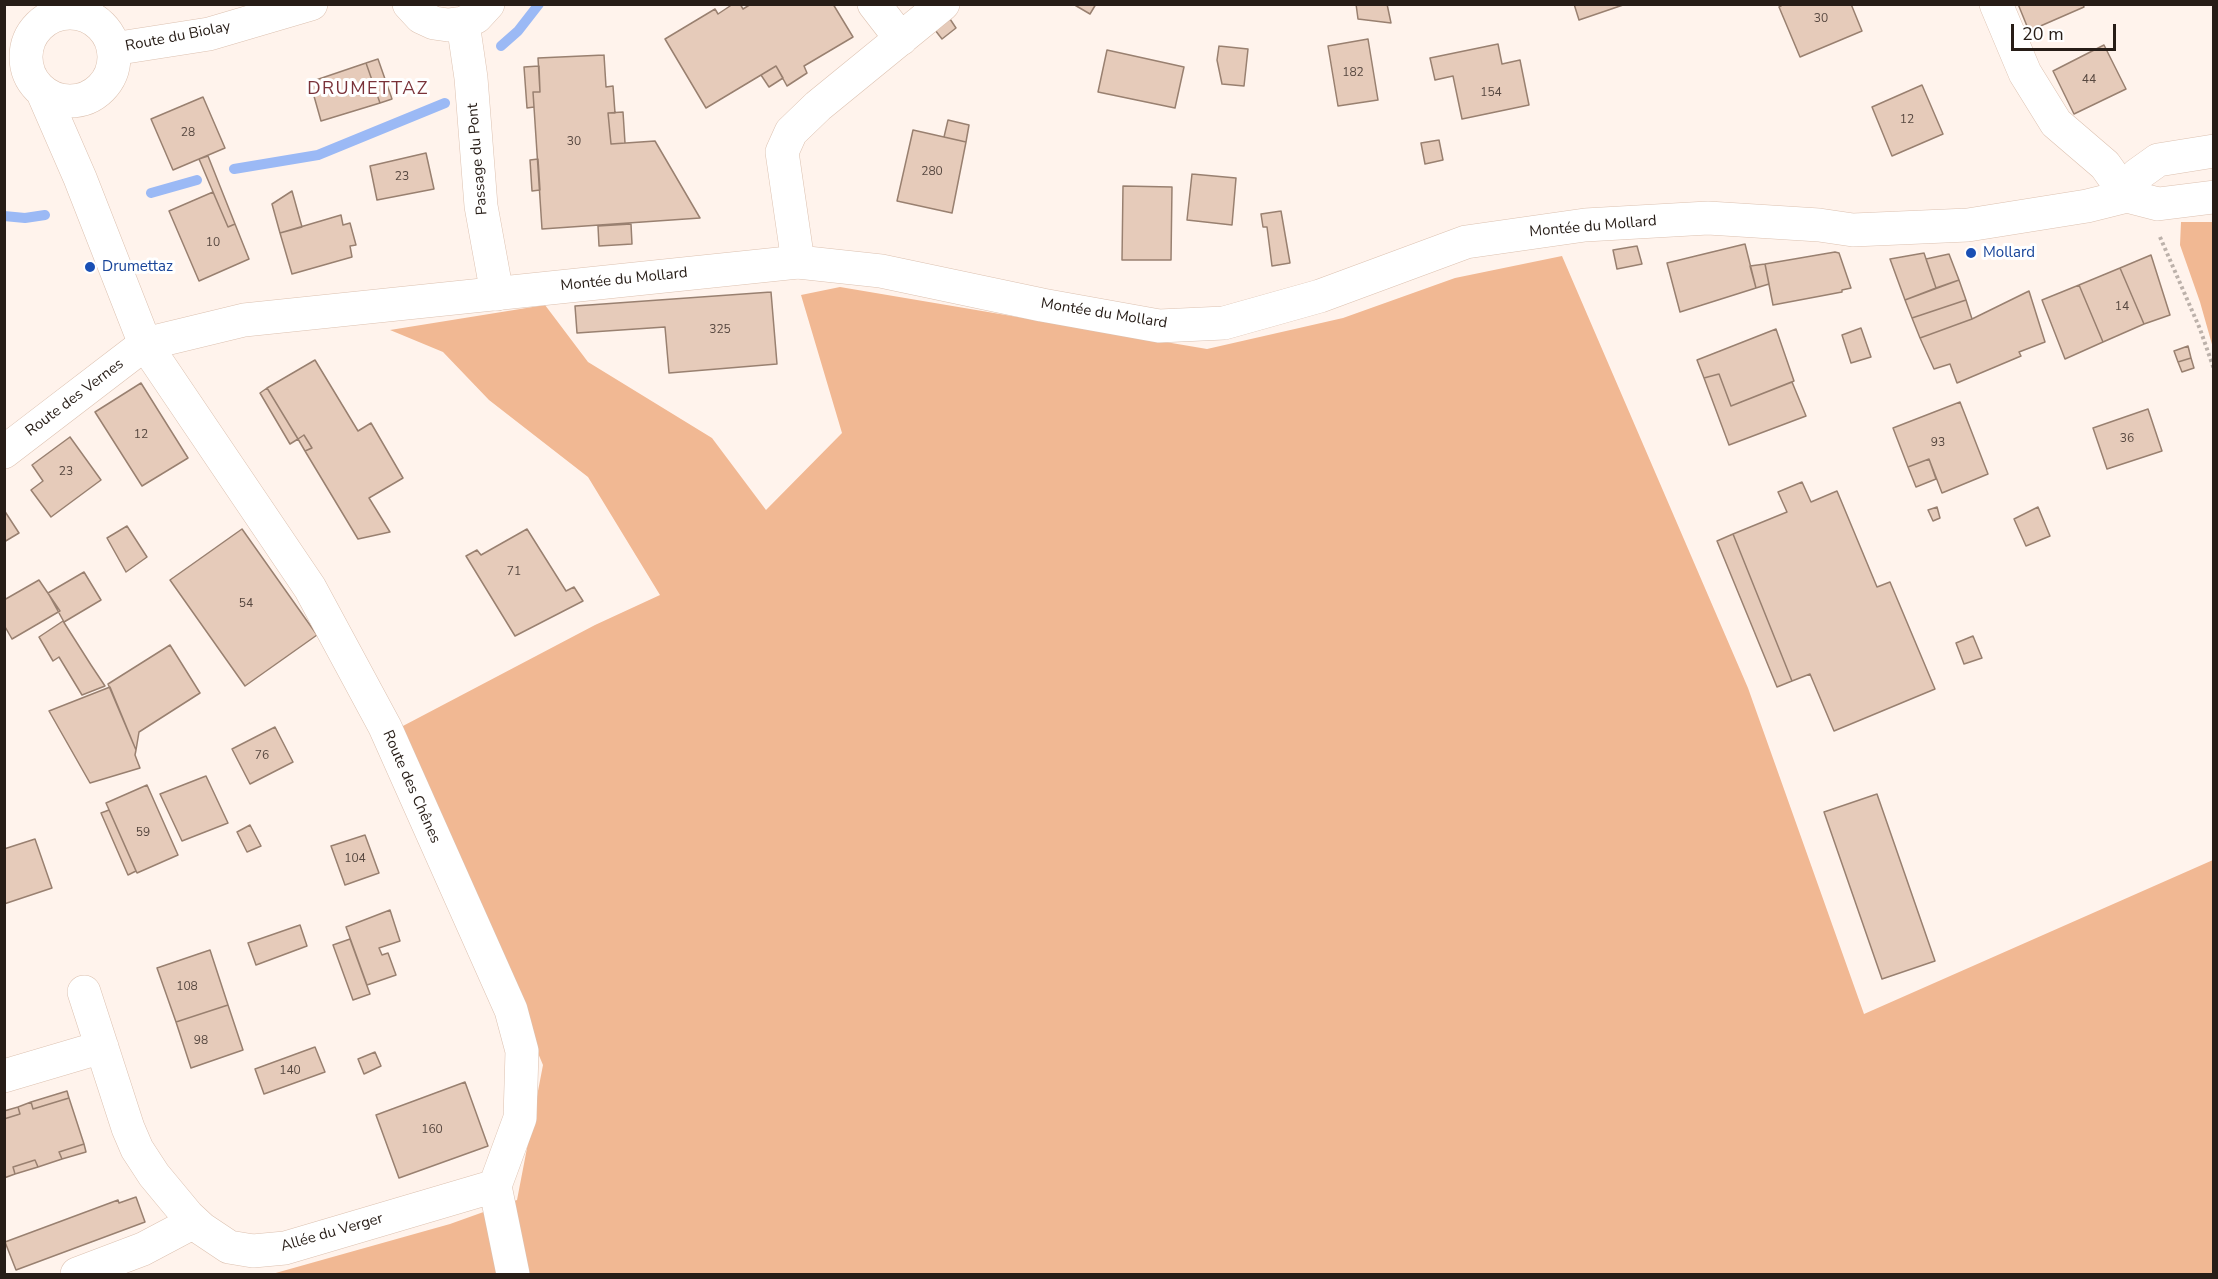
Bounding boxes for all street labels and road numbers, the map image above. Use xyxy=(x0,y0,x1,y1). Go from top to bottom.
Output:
street label: Route du Biolay xyxy=(124,18,232,56)
street label: Passage du Pont xyxy=(464,102,492,216)
street label: Montée du Mollard xyxy=(1529,212,1657,242)
street label: Montée du Mollard xyxy=(560,264,688,296)
street label: Montée du Mollard xyxy=(1040,295,1168,333)
street label: Route des Vernes xyxy=(22,355,128,441)
street label: Route des Chênes xyxy=(378,728,444,846)
street label: Allée du Verger xyxy=(279,1210,385,1256)

